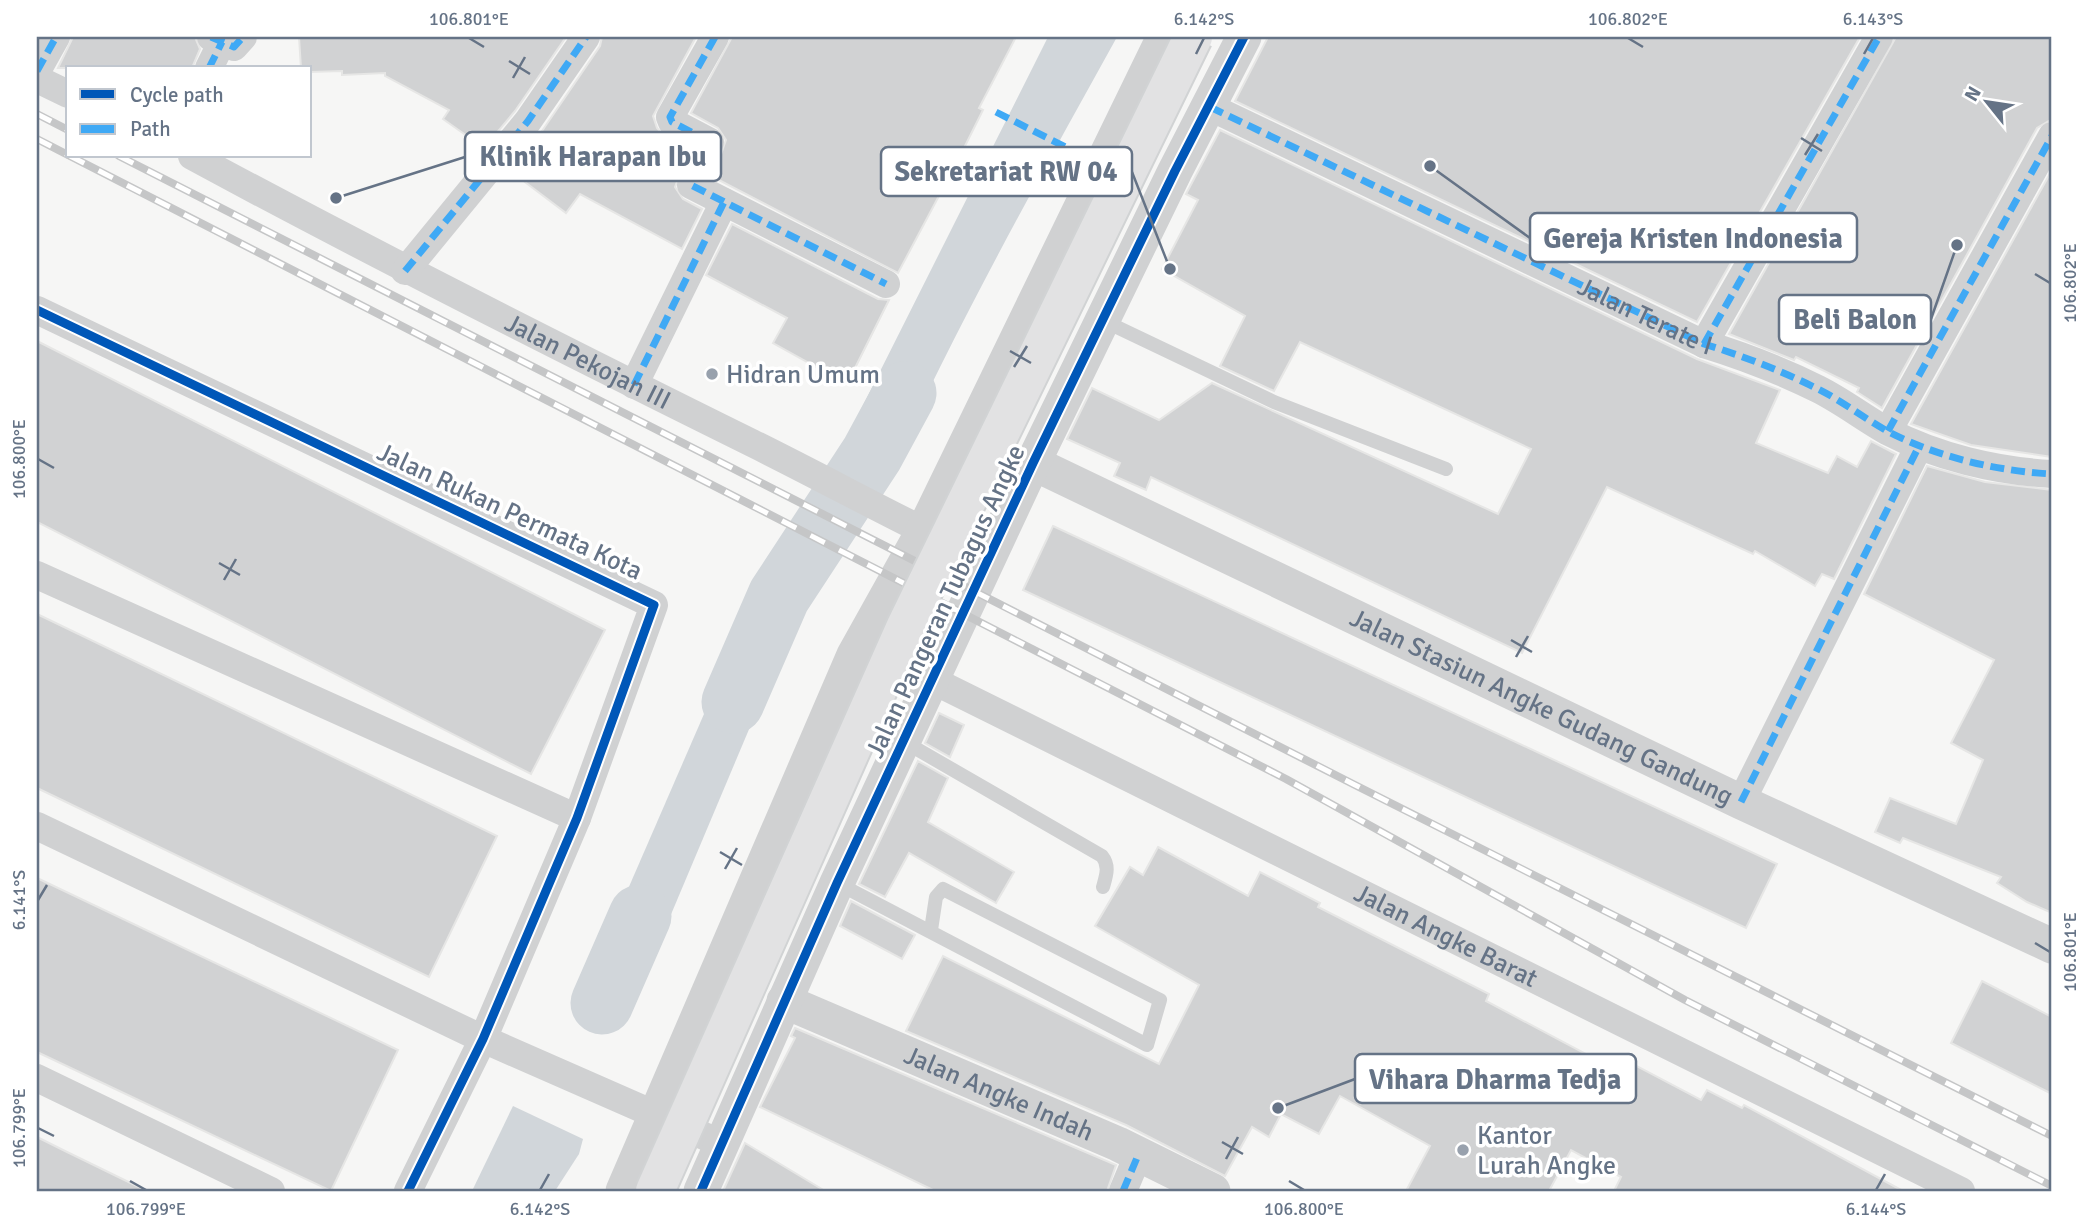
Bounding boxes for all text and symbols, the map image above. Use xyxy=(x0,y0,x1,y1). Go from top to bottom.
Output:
text: 106.801°E xyxy=(429,8,509,30)
text: 6.142°S xyxy=(1174,8,1234,30)
text: 106.802°E xyxy=(1588,8,1668,30)
text: 6.143°S xyxy=(1843,8,1903,30)
legend xyxy=(66,66,312,158)
north arrow xyxy=(1952,66,2022,136)
text: Cycle path xyxy=(130,82,224,108)
text: N xyxy=(1959,82,1987,106)
text: Path xyxy=(130,116,171,142)
callout: Klinik Harapan Ibu xyxy=(465,132,721,181)
text: Klinik Harapan Ibu xyxy=(479,140,707,174)
callout: Sekretariat RW 04 xyxy=(881,147,1132,196)
text: Sekretariat RW 04 xyxy=(894,155,1118,189)
callout: Gereja Kristen Indonesia xyxy=(1530,213,1857,262)
text: Gereja Kristen Indonesia xyxy=(1543,222,1843,256)
text: 106.802°E xyxy=(2059,243,2081,323)
street label: Jalan Terate I xyxy=(1572,271,1716,363)
callout: Beli Balon xyxy=(1779,295,1931,344)
text: Beli Balon xyxy=(1793,303,1917,337)
street label: Jalan Pekojan III xyxy=(499,307,676,417)
place label: Hidran Umum xyxy=(726,359,880,391)
marker: Hidran Umum xyxy=(704,366,720,382)
text: 106.800°E xyxy=(8,419,30,499)
street label: Jalan Rukan Permata Kota xyxy=(372,436,647,588)
street label: Jalan Pangeran Tubagus Angke xyxy=(859,440,1033,763)
street label: Jalan Stasiun Angke Gudang Gandung xyxy=(1344,602,1738,813)
text: 6.141°S xyxy=(8,870,30,930)
street label: Jalan Angke Barat xyxy=(1349,877,1543,995)
text: 106.801°E xyxy=(2059,912,2081,992)
street label: Jalan Angke Indah xyxy=(899,1039,1098,1149)
callout: Vihara Dharma Tedja xyxy=(1355,1054,1636,1103)
text: Vihara Dharma Tedja xyxy=(1369,1063,1621,1097)
text: 106.799°E xyxy=(8,1088,30,1168)
place label: Kantor Lurah Angke xyxy=(1477,1120,1616,1182)
marker: Kantor Lurah Angke xyxy=(1455,1142,1471,1158)
text: 106.799°E xyxy=(106,1198,186,1220)
text: 6.142°S xyxy=(510,1198,570,1220)
text: 106.800°E xyxy=(1264,1198,1344,1220)
text: 6.144°S xyxy=(1846,1198,1906,1220)

